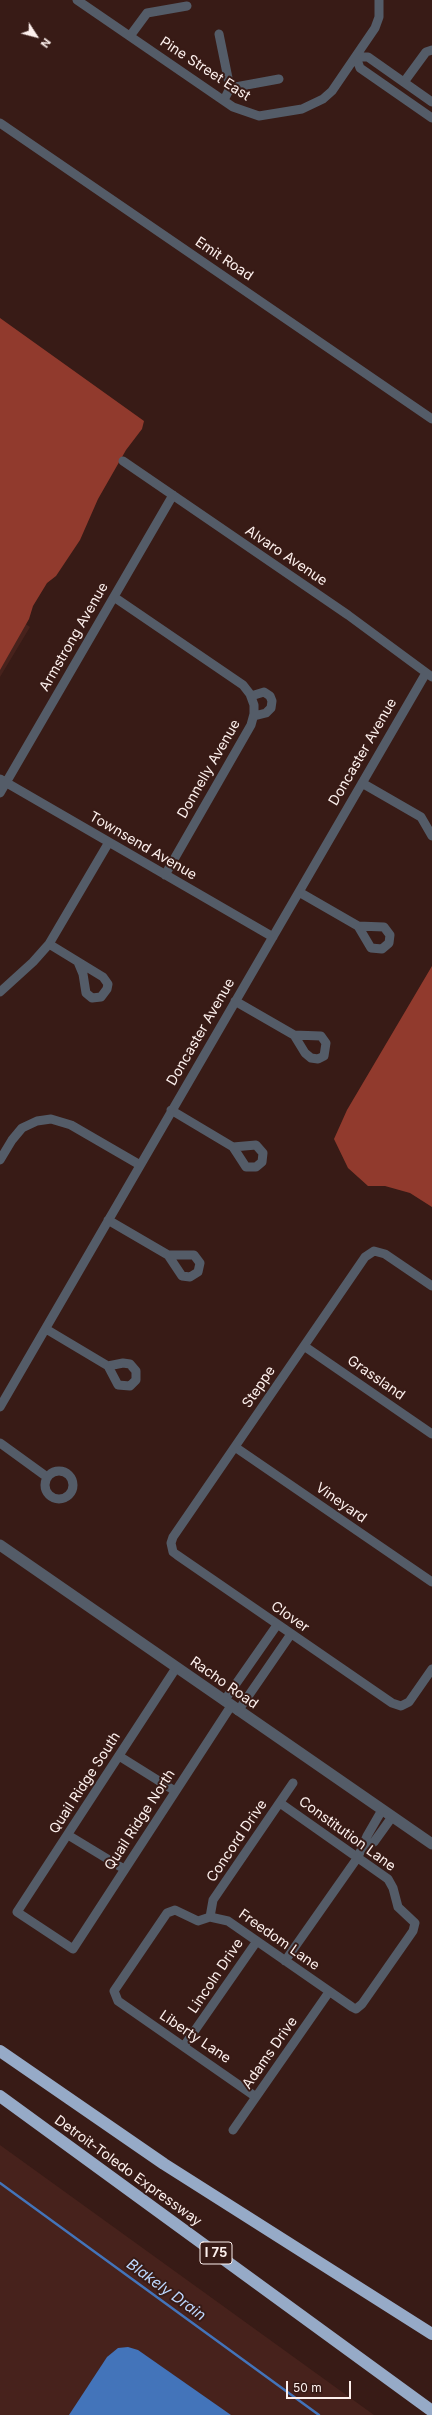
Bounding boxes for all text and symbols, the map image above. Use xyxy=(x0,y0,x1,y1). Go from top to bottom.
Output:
north arrow xyxy=(16,16,56,56)
street label: Pine Street East xyxy=(157,34,253,104)
text: N xyxy=(38,36,54,51)
street label: Emit Road xyxy=(192,233,256,285)
street label: Alvaro Avenue xyxy=(242,522,330,590)
street label: Armstrong Avenue xyxy=(36,580,112,694)
street label: Doncaster Avenue xyxy=(325,695,401,809)
street label: Donnelly Avenue xyxy=(174,717,244,821)
street label: Townsend Avenue xyxy=(86,808,200,884)
street label: Doncaster Avenue xyxy=(163,975,239,1089)
street label: Grassland xyxy=(344,1352,408,1404)
street label: Steppe xyxy=(239,1363,279,1411)
street label: Vineyard xyxy=(312,1479,370,1527)
street label: Clover xyxy=(268,1598,312,1636)
street label: Racho Road xyxy=(187,1653,261,1713)
street label: Quail Ridge South xyxy=(46,1729,124,1837)
street label: Quail Ridge North xyxy=(101,1767,179,1873)
street label: Constitution Lane xyxy=(295,1793,399,1875)
street label: Concord Drive xyxy=(203,1797,271,1885)
street label: Freedom Lane xyxy=(235,1906,323,1974)
street label: Lincoln Drive xyxy=(185,1936,247,2016)
street label: Liberty Lane xyxy=(156,2007,234,2067)
street label: Adams Drive xyxy=(239,2014,301,2092)
street label: Detroit-Toledo Expressway xyxy=(51,2112,205,2230)
road number: I 75 xyxy=(200,2242,232,2264)
water label: Blakely Drain xyxy=(123,2255,209,2325)
scale bar xyxy=(288,2373,353,2399)
text: 50 m xyxy=(293,2380,322,2395)

